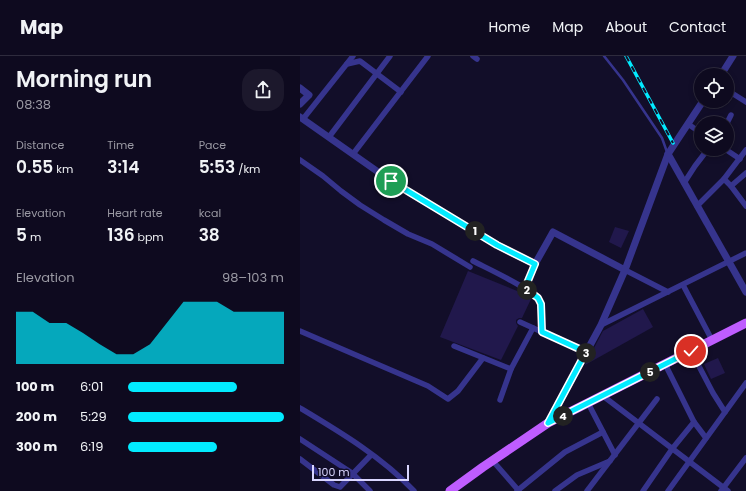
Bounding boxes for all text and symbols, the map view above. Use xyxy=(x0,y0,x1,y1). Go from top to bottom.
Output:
text: Map xyxy=(20,14,63,41)
text: Home xyxy=(488,17,530,37)
text: Map xyxy=(552,17,583,37)
text: About xyxy=(605,17,647,37)
text: Contact xyxy=(669,17,726,37)
text: Morning run xyxy=(16,64,152,95)
map controls xyxy=(694,68,734,156)
button: locate xyxy=(694,68,734,108)
button: share xyxy=(242,69,284,111)
text: 08:38 xyxy=(16,95,51,114)
button: layers xyxy=(694,116,734,156)
text: Distance xyxy=(16,137,64,153)
text: Time xyxy=(107,137,134,153)
text: Pace xyxy=(199,137,226,153)
text: 0.55 xyxy=(16,155,53,179)
text: 3:14 xyxy=(107,155,139,179)
text: 5:53 xyxy=(199,155,235,179)
text: km xyxy=(53,161,73,177)
text: /km xyxy=(235,161,260,177)
pin xyxy=(374,164,408,198)
icon: arrive xyxy=(380,170,402,192)
text: Elevation xyxy=(16,205,66,221)
text: Heart rate xyxy=(107,205,163,221)
text: kcal xyxy=(199,205,221,221)
pin: 1 xyxy=(465,221,485,241)
text: 5 xyxy=(16,223,27,247)
text: 136 xyxy=(107,223,135,247)
text: 38 xyxy=(199,223,220,247)
text: 1 xyxy=(473,223,477,239)
text: m xyxy=(27,229,41,245)
text: bpm xyxy=(135,229,164,245)
text: Elevation xyxy=(16,268,75,287)
text: 98–103 m xyxy=(222,268,284,287)
pin: 2 xyxy=(517,280,537,300)
text: 2 xyxy=(524,282,530,298)
pin xyxy=(674,334,708,368)
icon: check xyxy=(680,340,702,362)
pin: 3 xyxy=(576,343,596,363)
text: 3 xyxy=(583,345,589,361)
pin: 5 xyxy=(640,362,660,382)
text: 5 xyxy=(646,364,654,380)
text: 100 m xyxy=(16,377,54,396)
text: 6:01 xyxy=(80,377,103,396)
pin: 4 xyxy=(553,406,573,426)
text: 200 m xyxy=(16,407,57,426)
text: 5:29 xyxy=(80,407,107,426)
text: 4 xyxy=(559,408,567,424)
text: 300 m xyxy=(16,437,57,456)
text: 6:19 xyxy=(80,437,103,456)
scale bar xyxy=(312,463,409,482)
text: 100 m xyxy=(318,464,350,480)

